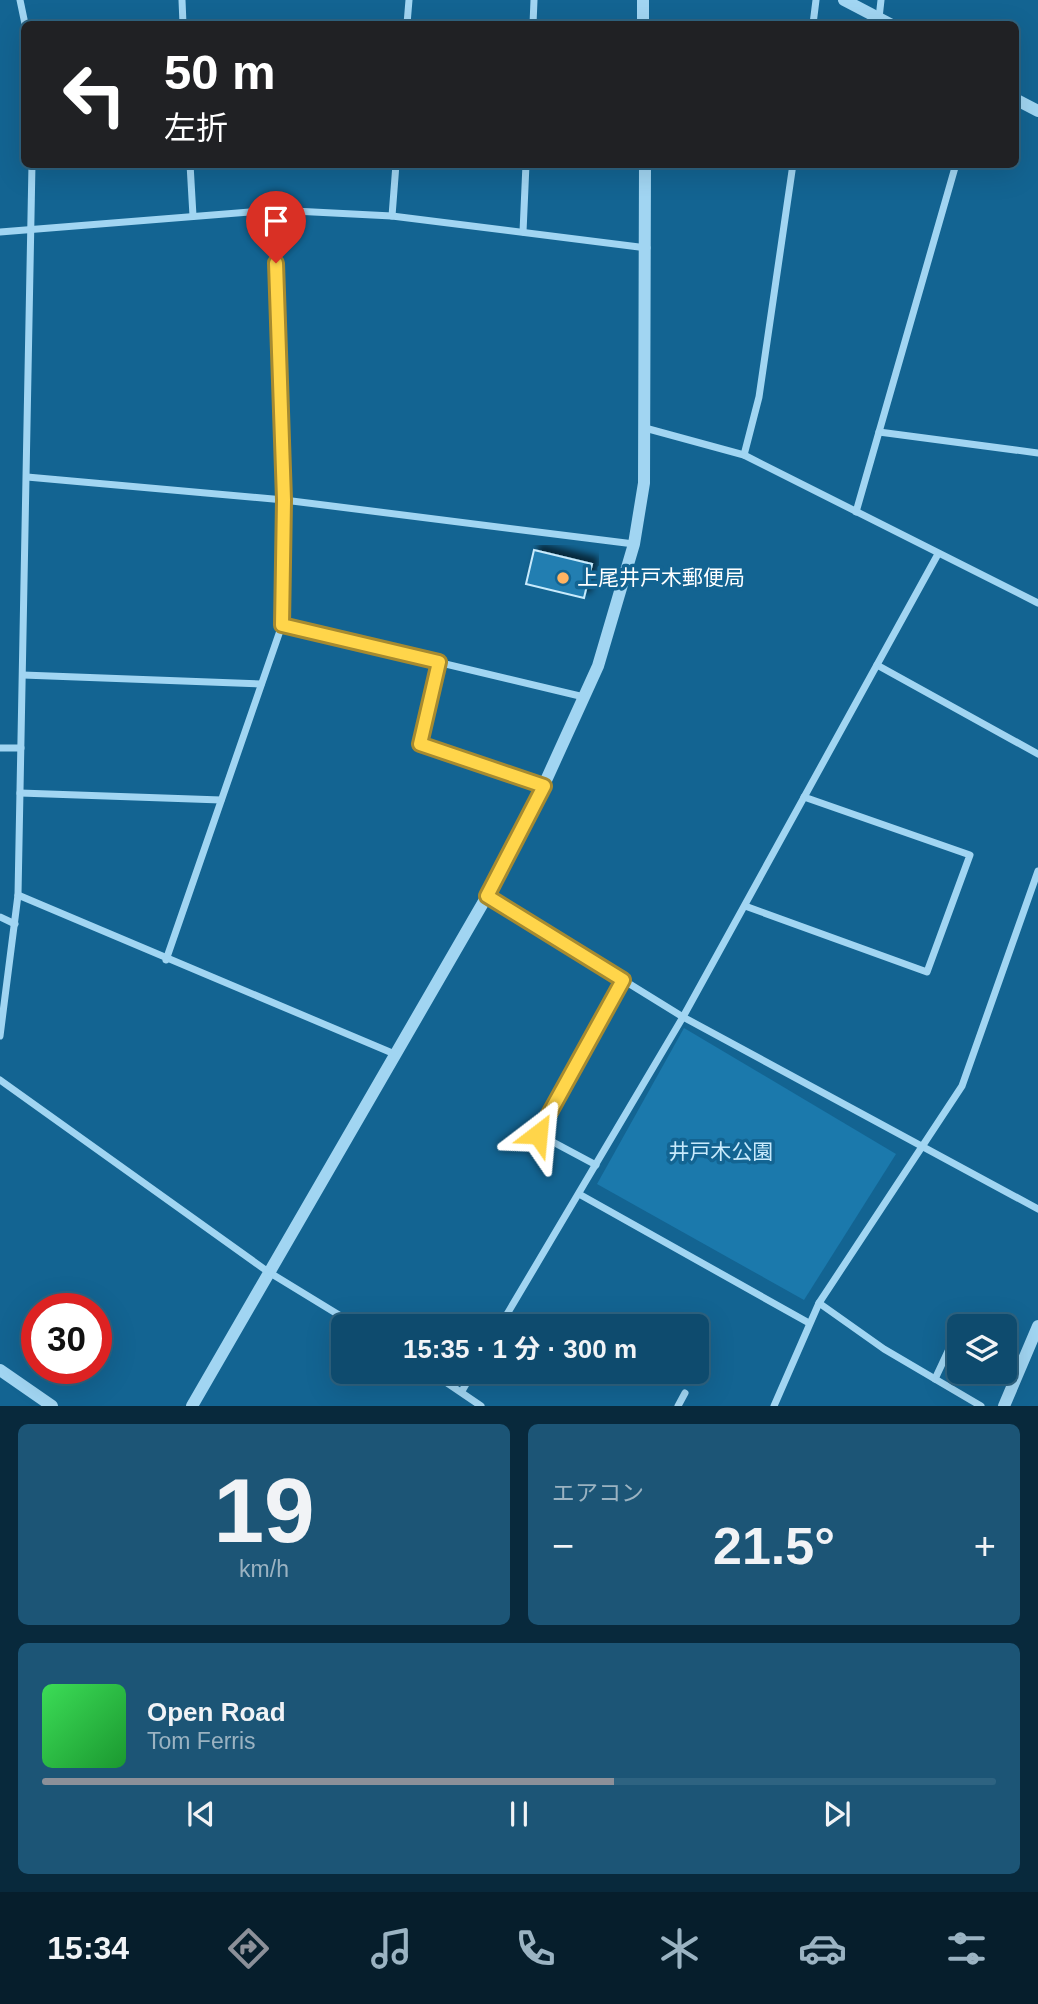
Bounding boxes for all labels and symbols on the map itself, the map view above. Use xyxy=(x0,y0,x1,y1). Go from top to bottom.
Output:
pin xyxy=(246,191,306,263)
place label: 上尾井戸木郵便局 xyxy=(577,566,745,589)
marker: 上尾井戸木郵便局 xyxy=(555,570,571,586)
position arrow xyxy=(501,1097,575,1171)
park label: 井戸木公園 xyxy=(669,1140,774,1163)
speed limit sign: 30 xyxy=(21,1293,112,1384)

